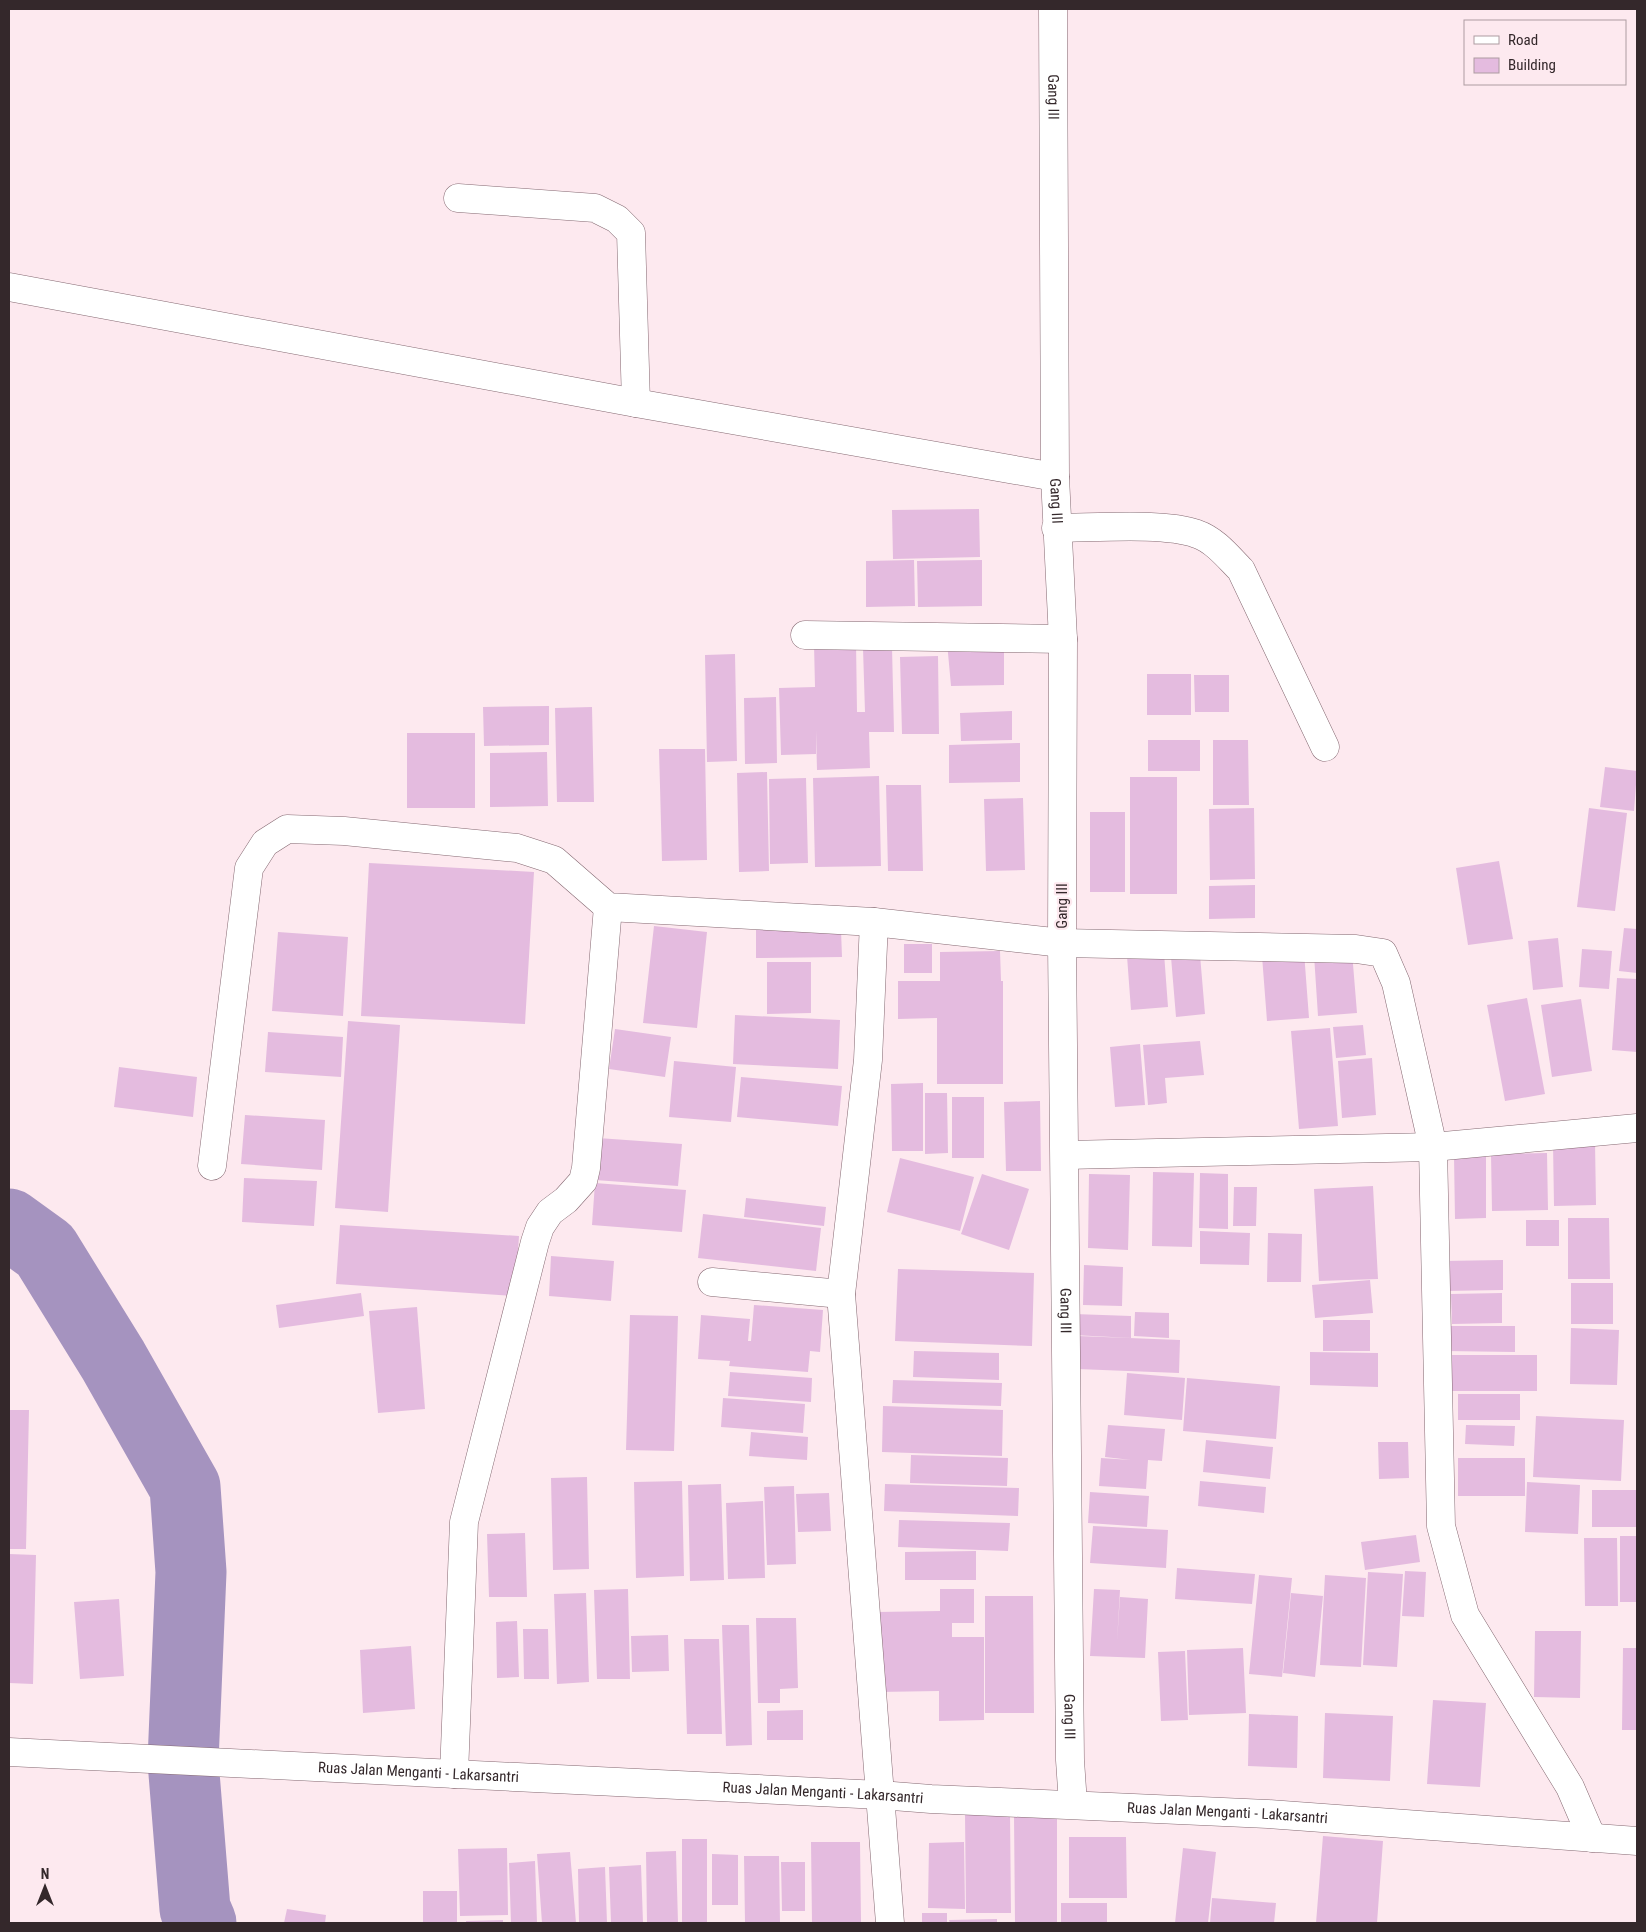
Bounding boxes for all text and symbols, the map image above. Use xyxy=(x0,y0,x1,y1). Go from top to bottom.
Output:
legend xyxy=(1464,20,1626,85)
text: Road xyxy=(1508,31,1538,49)
text: Building xyxy=(1508,56,1556,74)
street label: Gang III xyxy=(1044,74,1062,120)
street label: Gang III xyxy=(1046,478,1066,524)
street label: Gang III xyxy=(1053,883,1071,929)
street label: Gang III xyxy=(1056,1288,1075,1334)
street label: Gang III xyxy=(1060,1694,1079,1740)
street label: Ruas Jalan Menganti - Lakarsantri xyxy=(318,1758,519,1786)
street label: Ruas Jalan Menganti - Lakarsantri xyxy=(722,1778,924,1807)
street label: Ruas Jalan Menganti - Lakarsantri xyxy=(1127,1799,1329,1827)
north arrow xyxy=(20,1862,70,1912)
text: N xyxy=(41,1866,49,1882)

